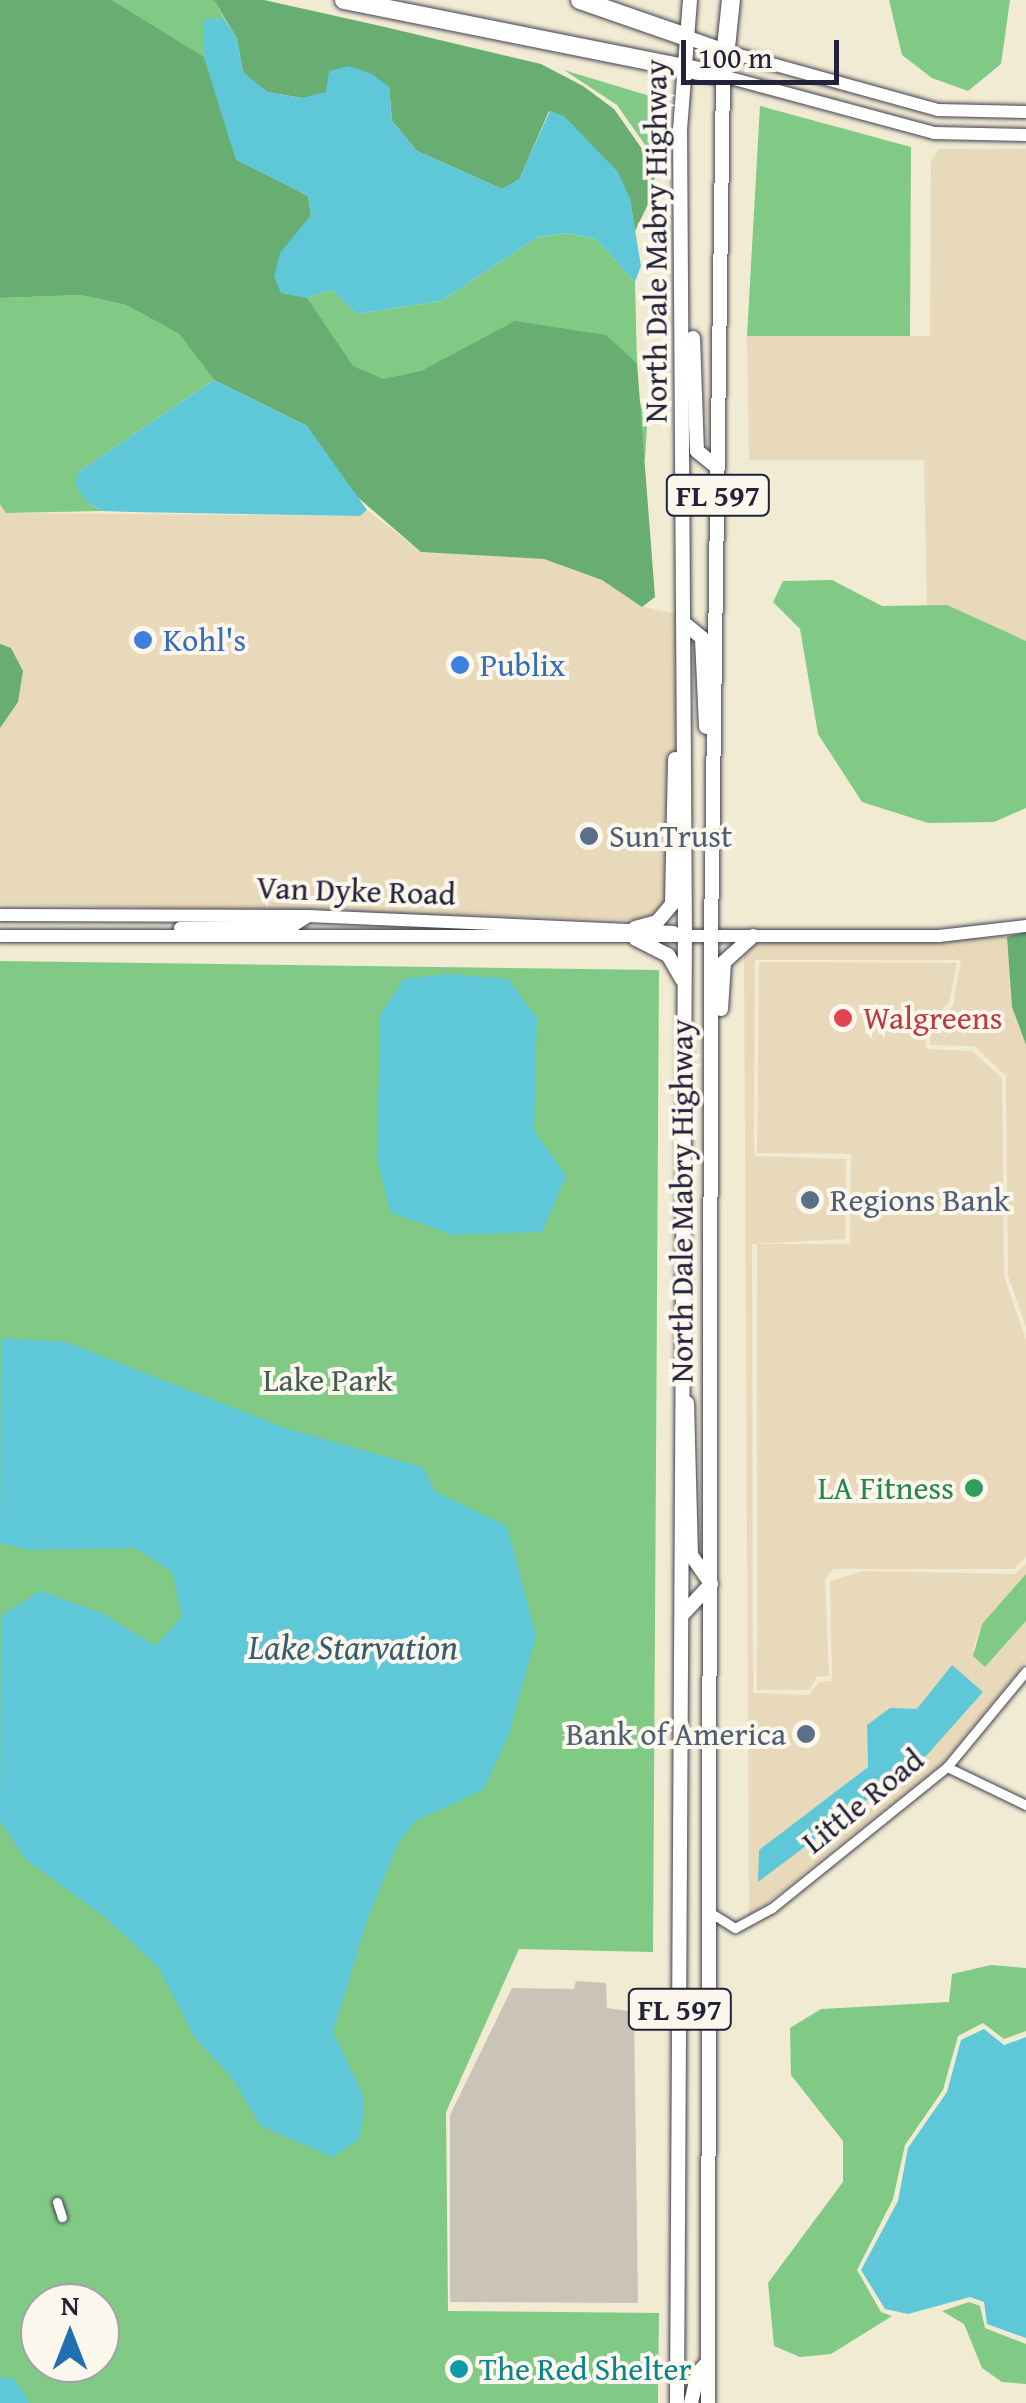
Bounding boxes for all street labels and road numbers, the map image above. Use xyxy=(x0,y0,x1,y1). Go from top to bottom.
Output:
street label: North Dale Mabry Highway xyxy=(637,59,675,423)
road number: FL 597 xyxy=(666,470,770,520)
street label: Van Dyke Road xyxy=(256,868,456,914)
street label: North Dale Mabry Highway xyxy=(663,1019,701,1383)
street label: Little Road xyxy=(795,1740,931,1862)
road number: FL 597 xyxy=(628,1984,732,2034)

